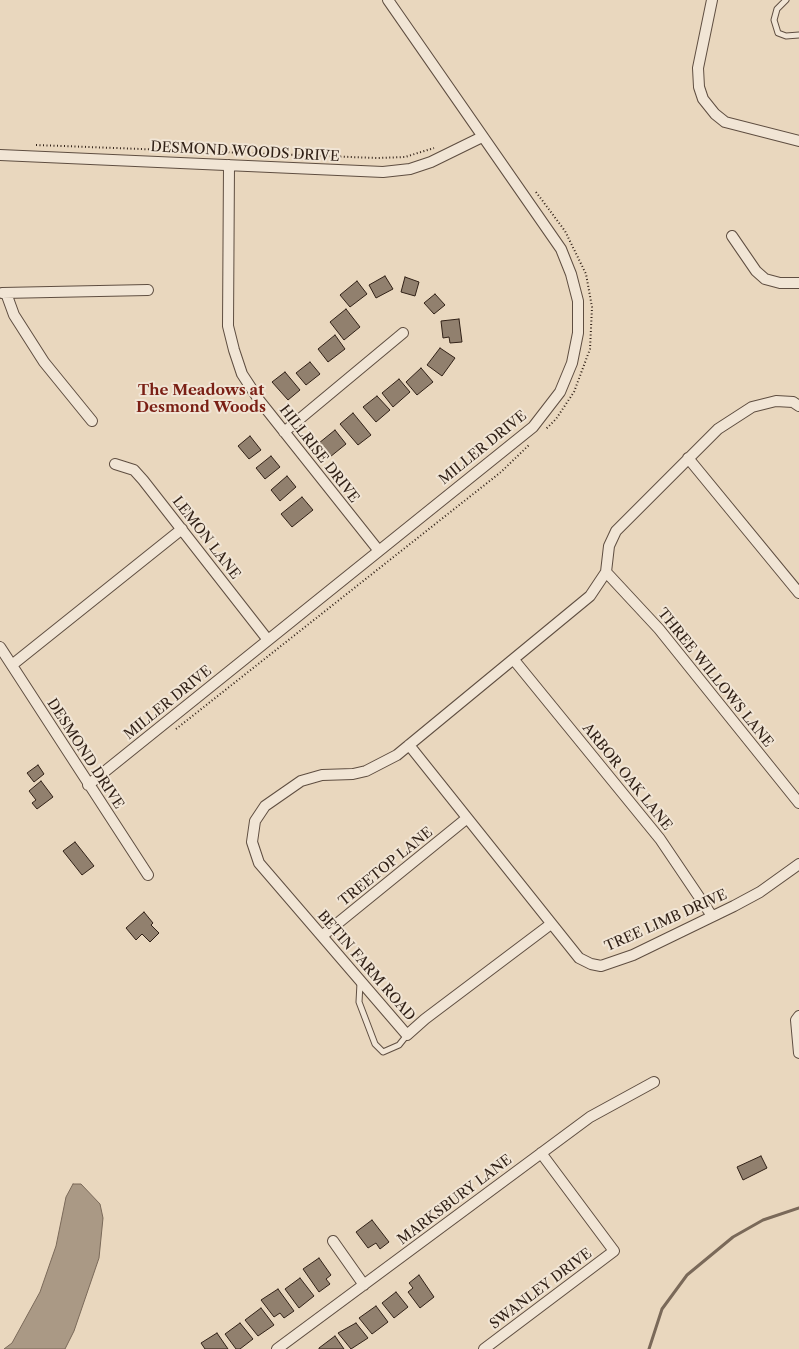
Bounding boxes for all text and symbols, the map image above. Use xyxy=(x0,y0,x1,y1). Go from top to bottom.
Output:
street label: DESMOND WOODS DRIVE xyxy=(150,139,340,165)
district label: The Meadows at Desmond Woods xyxy=(136,382,266,417)
street label: HILLRISE DRIVE xyxy=(276,402,362,506)
street label: MILLER DRIVE xyxy=(436,408,530,488)
street label: LEMON LANE xyxy=(168,493,244,583)
street label: THREE WILLOWS LANE xyxy=(654,605,776,751)
street label: MILLER DRIVE xyxy=(121,663,215,743)
street label: DESMOND DRIVE xyxy=(43,696,127,812)
street label: ARBOR OAK LANE xyxy=(579,720,675,834)
street label: TREETOP LANE xyxy=(336,824,436,910)
street label: TREE LIMB DRIVE xyxy=(602,886,730,956)
street label: BETIN FARM ROAD xyxy=(314,908,418,1024)
street label: MARKSBURY LANE xyxy=(395,1152,515,1248)
street label: SWANLEY DRIVE xyxy=(487,1245,595,1333)

